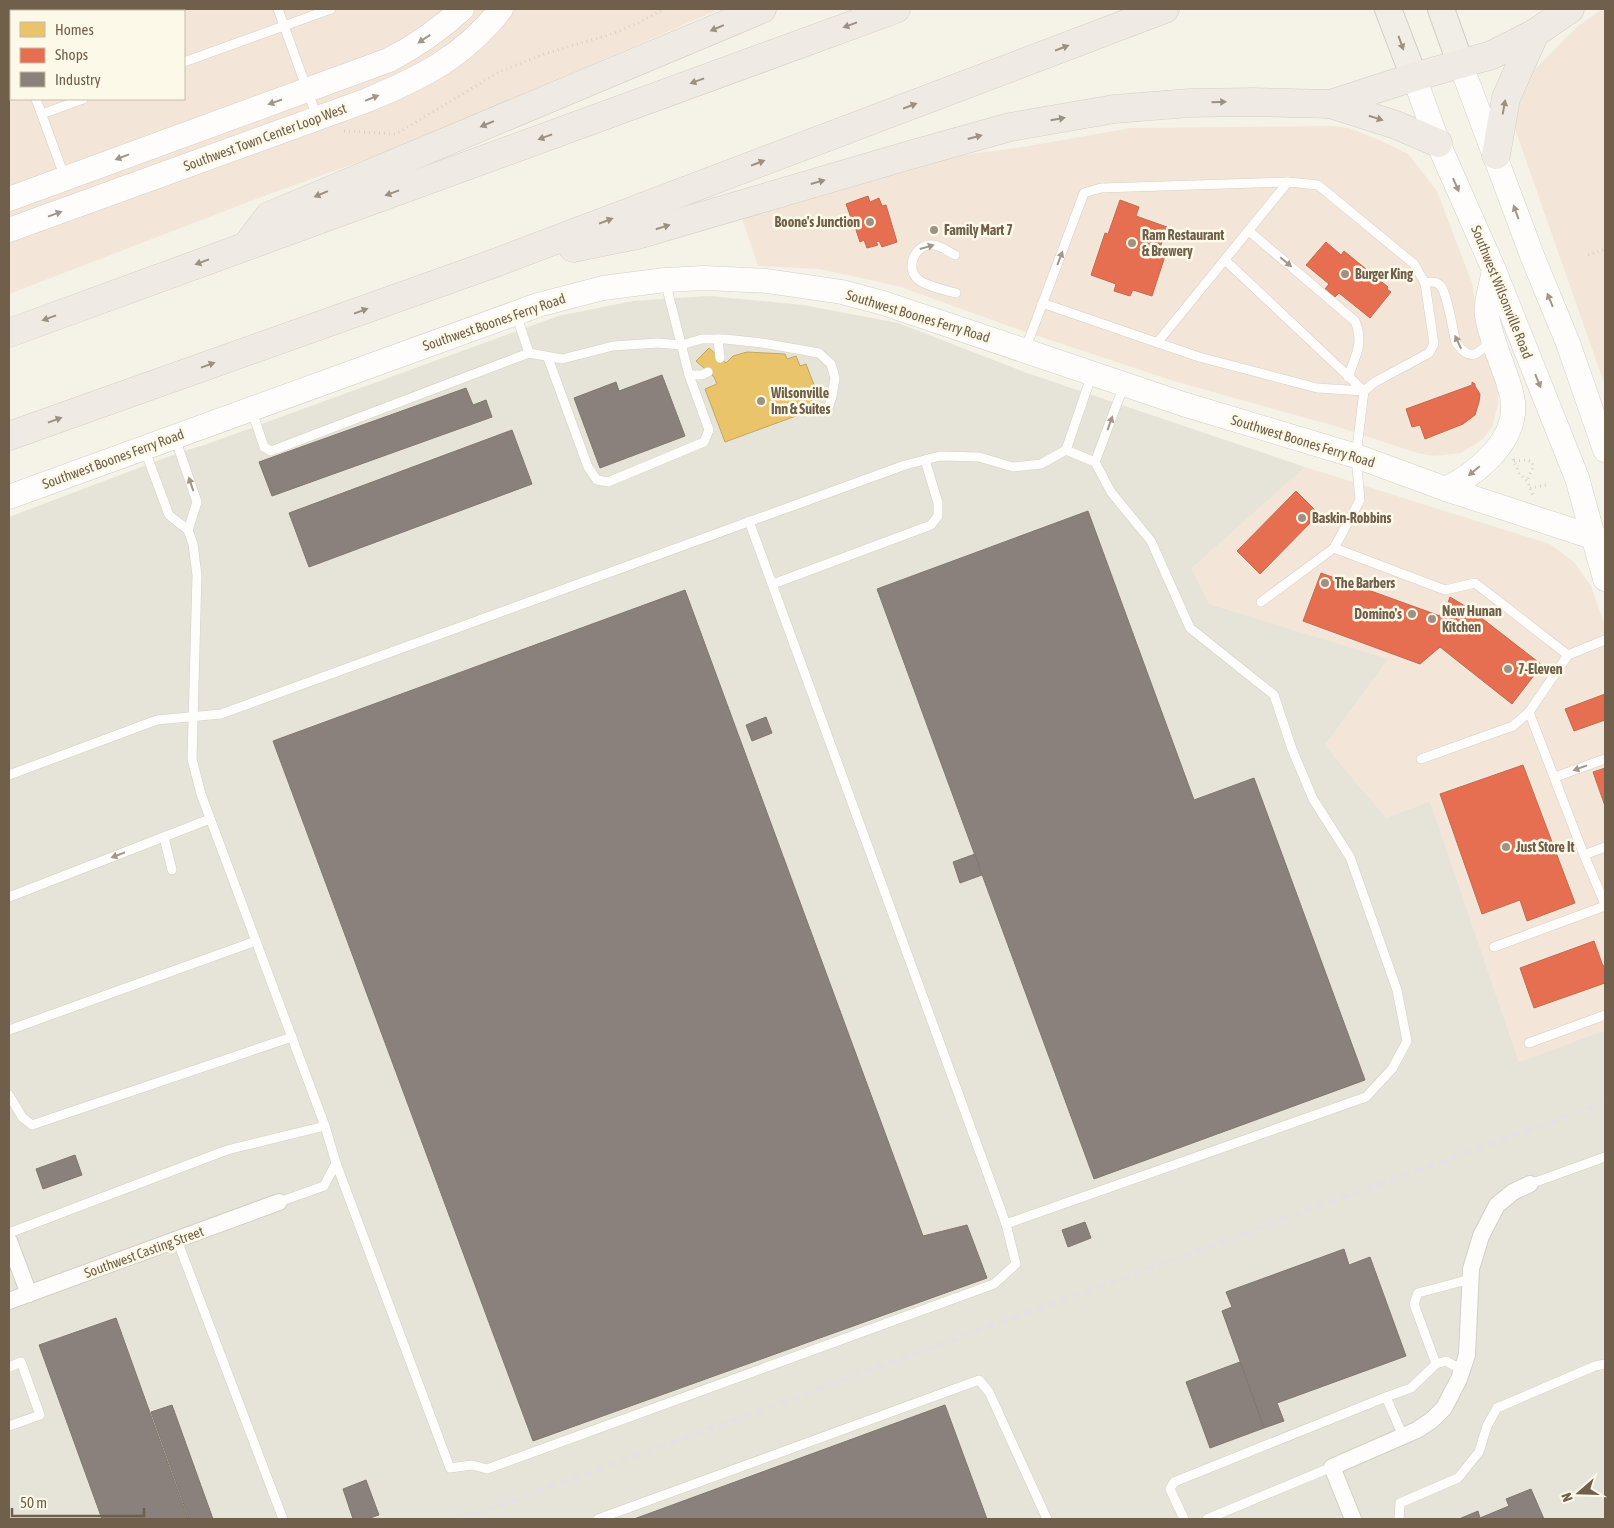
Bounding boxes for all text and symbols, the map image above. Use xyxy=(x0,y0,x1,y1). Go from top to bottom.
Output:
legend xyxy=(10,10,185,100)
text: Homes xyxy=(55,21,94,38)
one-way arrow xyxy=(842,21,857,29)
one-way arrow xyxy=(710,24,725,32)
one-way arrow xyxy=(417,35,431,44)
one-way arrow xyxy=(1397,36,1405,51)
one-way arrow xyxy=(1055,44,1070,52)
text: Shops xyxy=(55,46,88,63)
text: Industry xyxy=(55,71,101,88)
one-way arrow xyxy=(690,78,705,85)
one-way arrow xyxy=(365,94,380,102)
one-way arrow xyxy=(1211,98,1227,106)
one-way arrow xyxy=(267,99,282,106)
one-way arrow xyxy=(1501,99,1509,115)
street label: Southwest Town Center Loop West xyxy=(181,100,349,174)
one-way arrow xyxy=(903,102,918,110)
one-way arrow xyxy=(1050,114,1066,122)
one-way arrow xyxy=(1369,115,1384,123)
one-way arrow xyxy=(480,121,494,129)
one-way arrow xyxy=(537,133,552,141)
one-way arrow xyxy=(967,133,982,141)
one-way arrow xyxy=(114,154,129,161)
one-way arrow xyxy=(751,159,765,167)
one-way arrow xyxy=(811,177,826,185)
one-way arrow xyxy=(1453,178,1461,192)
one-way arrow xyxy=(384,189,399,197)
one-way arrow xyxy=(314,191,328,199)
one-way arrow xyxy=(1512,204,1519,219)
one-way arrow xyxy=(47,210,62,217)
place label: Boone's Junction xyxy=(774,214,860,230)
marker: Boone's Junction xyxy=(864,216,876,228)
one-way arrow xyxy=(599,217,614,225)
place label: Family Mart 7 xyxy=(944,222,1013,238)
one-way arrow xyxy=(655,223,670,231)
street label: Southwest Wilsonville Road xyxy=(1468,223,1536,361)
marker: Family Mart 7 xyxy=(928,224,940,236)
place label: Ram Restaurant & Brewery xyxy=(1142,227,1224,259)
marker: Ram Restaurant & Brewery xyxy=(1126,237,1138,249)
one-way arrow xyxy=(920,243,935,251)
one-way arrow xyxy=(1056,250,1064,265)
one-way arrow xyxy=(1280,256,1292,267)
one-way arrow xyxy=(194,259,209,266)
place label: Burger King xyxy=(1355,266,1414,282)
marker: Burger King xyxy=(1339,268,1351,280)
street label: Southwest Boones Ferry Road xyxy=(844,286,992,346)
street label: Southwest Boones Ferry Road xyxy=(421,290,567,354)
one-way arrow xyxy=(1546,293,1554,307)
one-way arrow xyxy=(354,307,369,315)
one-way arrow xyxy=(41,314,56,322)
one-way arrow xyxy=(1453,335,1461,349)
one-way arrow xyxy=(201,361,216,369)
one-way arrow xyxy=(1534,374,1542,389)
place label: Wilsonville Inn & Suites xyxy=(770,385,830,417)
marker: Wilsonville Inn & Suites xyxy=(755,395,767,407)
street label: Southwest Boones Ferry Road xyxy=(1229,411,1377,471)
one-way arrow xyxy=(47,415,62,423)
one-way arrow xyxy=(1107,416,1114,431)
street label: Southwest Boones Ferry Road xyxy=(40,426,186,492)
one-way arrow xyxy=(1468,465,1481,476)
one-way arrow xyxy=(187,476,195,491)
place label: Baskin-Robbins xyxy=(1312,510,1392,526)
marker: Baskin-Robbins xyxy=(1296,512,1308,524)
place label: The Barbers xyxy=(1335,575,1395,591)
marker: The Barbers xyxy=(1319,577,1331,589)
place label: New Hunan Kitchen xyxy=(1442,603,1502,635)
place label: Domino's xyxy=(1354,606,1402,622)
marker: Domino's xyxy=(1406,608,1418,620)
marker: New Hunan Kitchen xyxy=(1426,613,1438,625)
place label: 7-Eleven xyxy=(1518,661,1563,677)
marker: 7-Eleven xyxy=(1502,663,1514,675)
one-way arrow xyxy=(1572,764,1587,772)
place label: Just Store It xyxy=(1515,839,1575,855)
marker: Just Store It xyxy=(1500,841,1512,853)
one-way arrow xyxy=(111,851,126,859)
street label: Southwest Casting Street xyxy=(82,1223,206,1281)
north arrow xyxy=(1554,1468,1604,1518)
scale bar xyxy=(12,1486,145,1518)
text: N xyxy=(1558,1491,1576,1504)
text: 50 m xyxy=(20,1494,47,1511)

